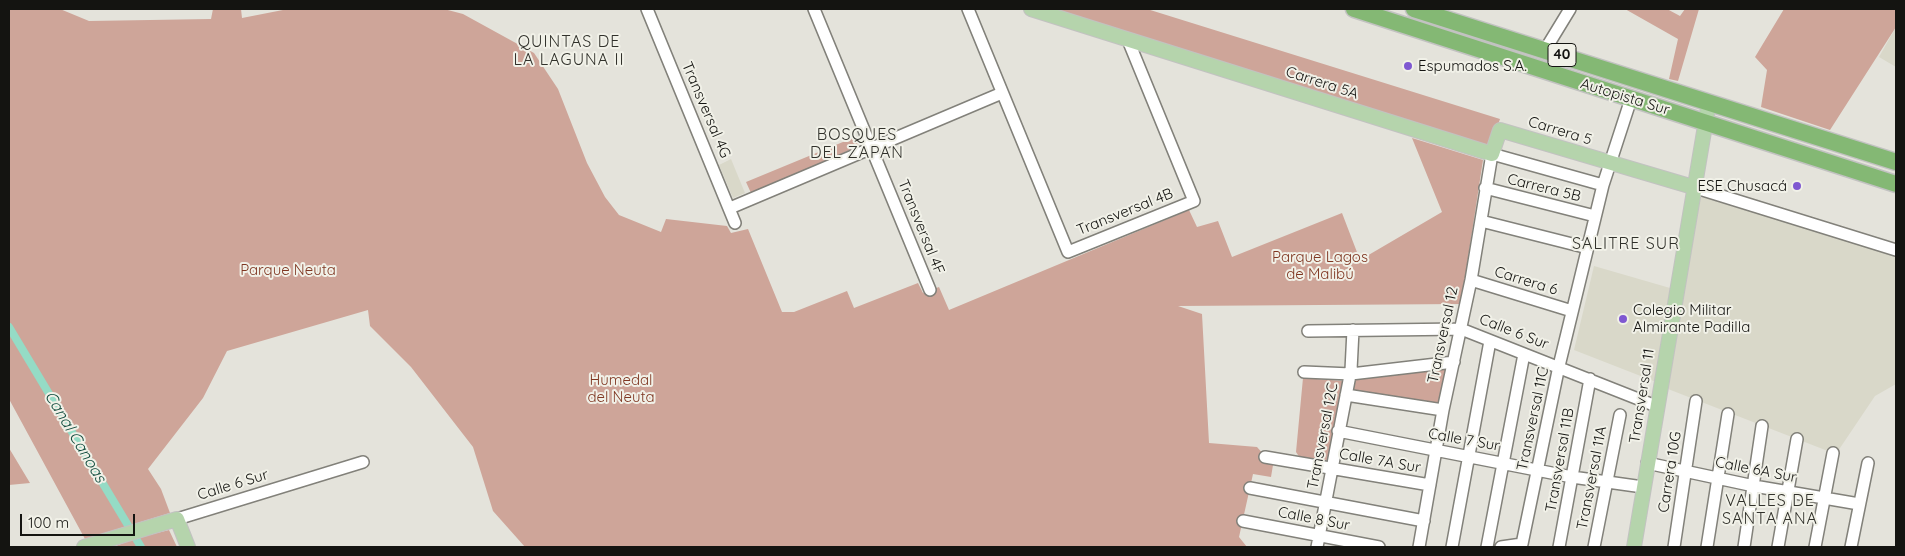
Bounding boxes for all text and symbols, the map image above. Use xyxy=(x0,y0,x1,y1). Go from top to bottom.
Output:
district label: QUINTAS DE LA LAGUNA II xyxy=(512,32,626,70)
road number: 40 xyxy=(1548,44,1576,66)
place label: Espumados S.A. xyxy=(1418,57,1527,75)
street label: Transversal 4G xyxy=(678,59,734,161)
marker: Espumados S.A. xyxy=(1402,60,1414,72)
street label: Carrera 5A xyxy=(1283,63,1361,103)
street label: Autopista Sur xyxy=(1578,75,1672,119)
street label: Carrera 5 xyxy=(1526,113,1594,149)
district label: BOSQUES DEL ZAPAN xyxy=(809,125,905,163)
street label: Carrera 5B xyxy=(1505,170,1583,206)
street label: Transversal 4F xyxy=(894,177,948,277)
place label: ESE Chusacá xyxy=(1697,177,1787,195)
marker: ESE Chusacá xyxy=(1791,180,1803,192)
street label: Transversal 4B xyxy=(1074,185,1176,239)
district label: SALITRE SUR xyxy=(1571,234,1681,254)
park label: Parque Lagos de Malibú xyxy=(1272,248,1368,283)
park label: Parque Neuta xyxy=(240,261,336,279)
street label: Carrera 6 xyxy=(1492,263,1560,299)
street label: Transversal 12 xyxy=(1424,285,1462,385)
place label: Colegio Militar Almirante Padilla xyxy=(1633,301,1750,336)
street label: Calle 6 Sur xyxy=(1477,310,1551,354)
marker: Colegio Militar Almirante Padilla xyxy=(1617,313,1629,325)
street label: Transversal 11 xyxy=(1626,347,1658,445)
street label: Transversal 11C xyxy=(1513,366,1553,472)
park label: Humedal del Neuta xyxy=(587,371,655,406)
street label: Transversal 12C xyxy=(1304,381,1342,491)
water label: Canal Canoas xyxy=(40,388,110,486)
street label: Transversal 11B xyxy=(1542,407,1578,513)
street label: Calle 7 Sur xyxy=(1427,425,1501,455)
street label: Transversal 11A xyxy=(1573,425,1611,531)
street label: Carrera 10G xyxy=(1655,430,1685,514)
street label: Calle 7A Sur xyxy=(1338,445,1422,477)
street label: Calle 6A Sur xyxy=(1714,453,1798,487)
street label: Calle 6 Sur xyxy=(195,466,271,504)
district label: VALLES DE SANTA ANA xyxy=(1721,491,1819,529)
street label: Calle 8 Sur xyxy=(1276,503,1352,535)
scale bar xyxy=(22,504,138,536)
text: 100 m xyxy=(28,513,69,532)

